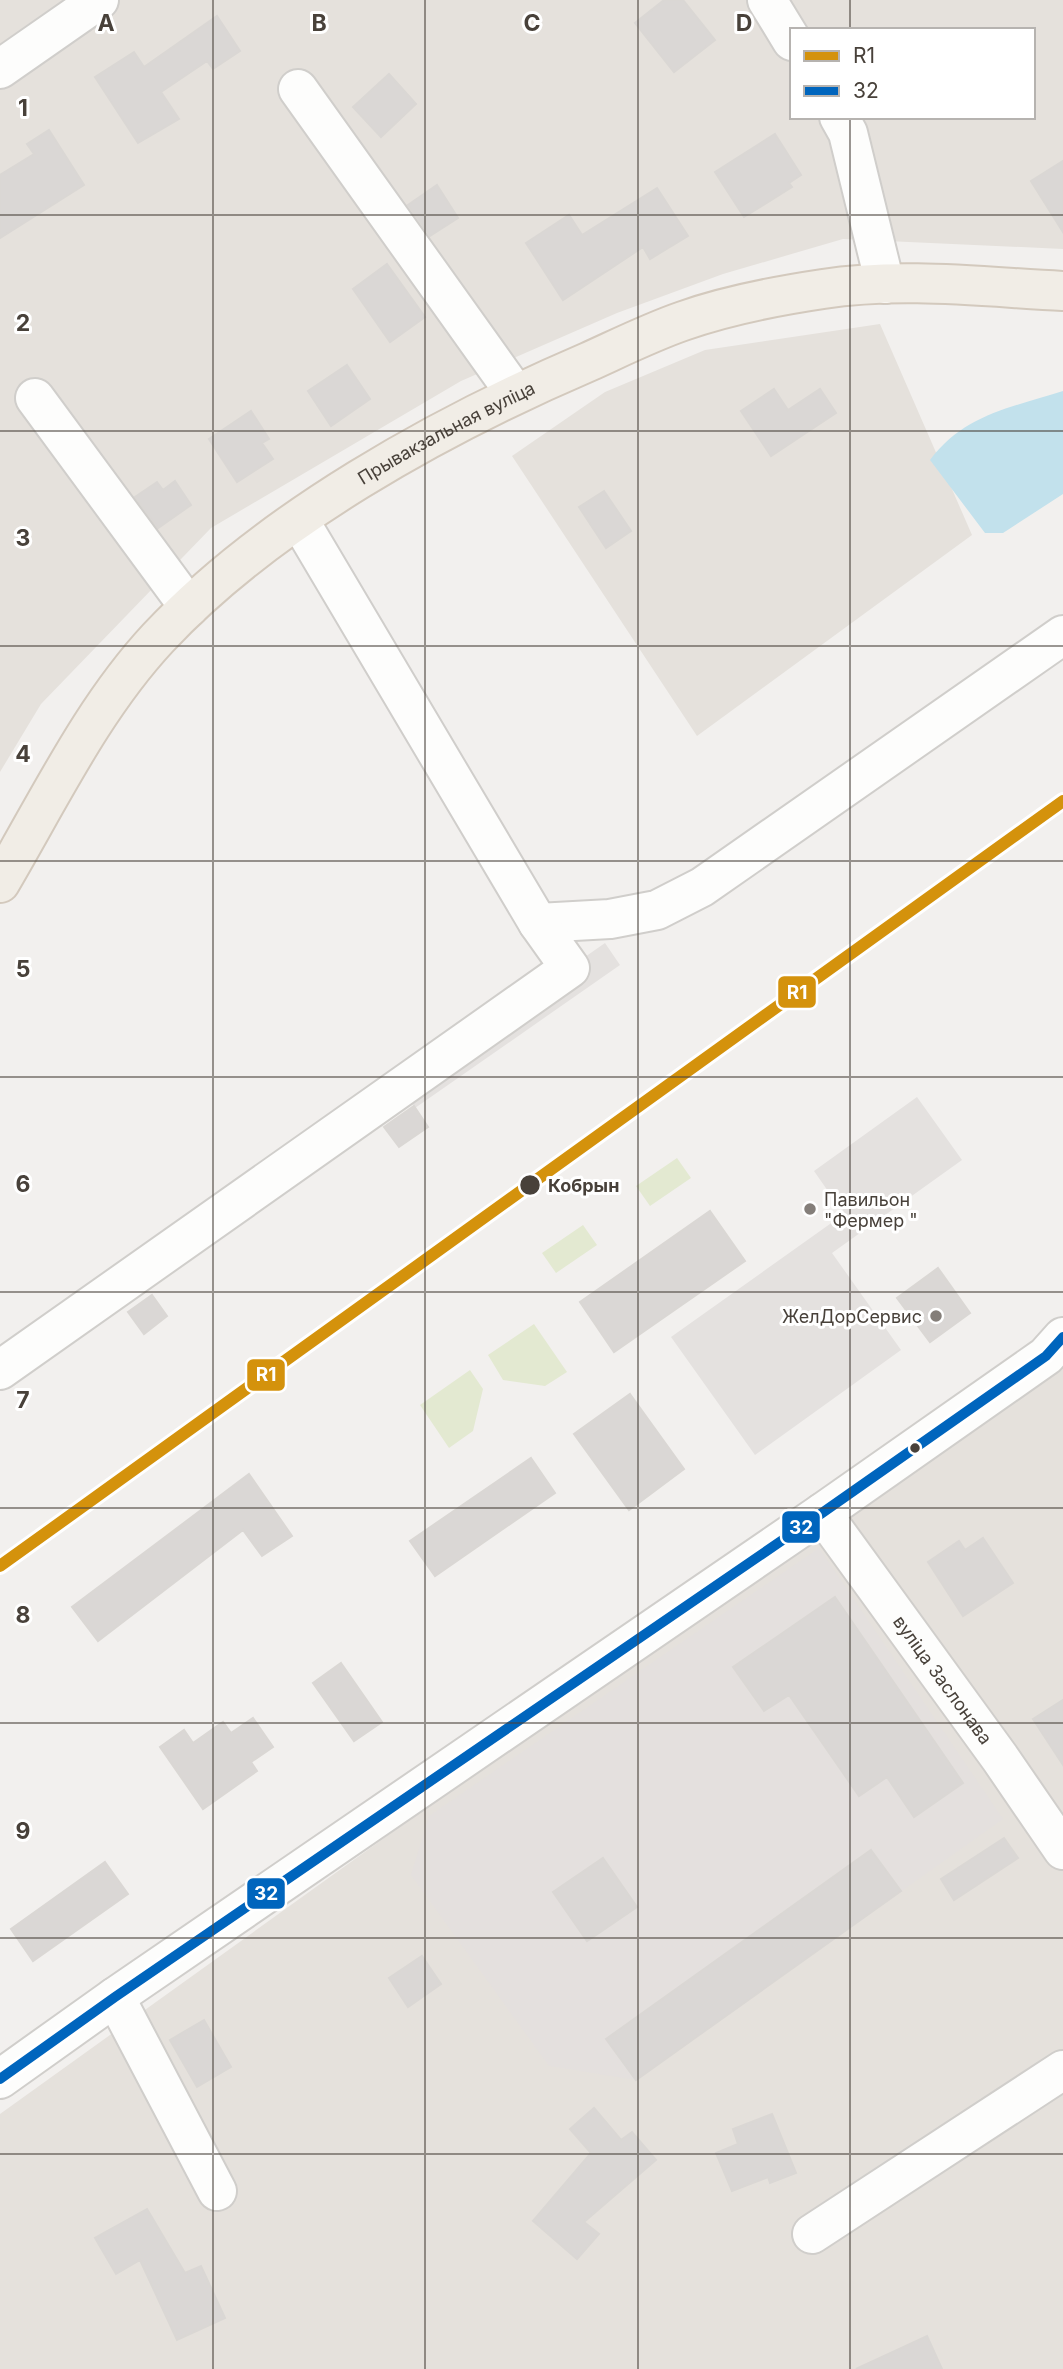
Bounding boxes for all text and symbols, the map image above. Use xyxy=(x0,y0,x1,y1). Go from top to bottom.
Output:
text: A xyxy=(97,9,115,37)
text: B xyxy=(311,9,327,37)
text: C xyxy=(523,9,541,37)
text: D xyxy=(736,9,752,37)
legend xyxy=(790,28,1035,119)
text: R1 xyxy=(853,43,875,68)
text: 32 xyxy=(853,78,879,103)
text: 1 xyxy=(18,94,28,122)
text: 2 xyxy=(16,309,30,337)
street label: Прывакзальная вуліца xyxy=(354,377,538,488)
text: 3 xyxy=(16,524,30,552)
text: 4 xyxy=(15,740,31,768)
text: 5 xyxy=(16,955,30,983)
line badge: R1 xyxy=(777,975,817,1009)
text: R1 xyxy=(787,981,807,1004)
text: 6 xyxy=(16,1170,30,1198)
marker: Кобрын xyxy=(518,1173,542,1197)
place label: Кобрын xyxy=(548,1175,619,1196)
place label: Павильон "Фермер " xyxy=(824,1189,918,1231)
marker: Павильон "Фермер " xyxy=(802,1201,818,1217)
place label: ЖелДорСервис xyxy=(782,1306,922,1327)
marker: ЖелДорСервис xyxy=(928,1308,944,1324)
line badge: R1 xyxy=(246,1358,286,1392)
text: R1 xyxy=(256,1363,276,1386)
text: 7 xyxy=(16,1386,30,1414)
unlabelled marker xyxy=(908,1441,922,1455)
line badge: 32 xyxy=(781,1510,821,1544)
text: 32 xyxy=(789,1516,813,1539)
text: 8 xyxy=(16,1601,30,1629)
street label: вуліца Заслонава xyxy=(889,1611,997,1748)
text: 9 xyxy=(16,1817,30,1845)
line badge: 32 xyxy=(246,1877,286,1910)
text: 32 xyxy=(254,1882,278,1905)

